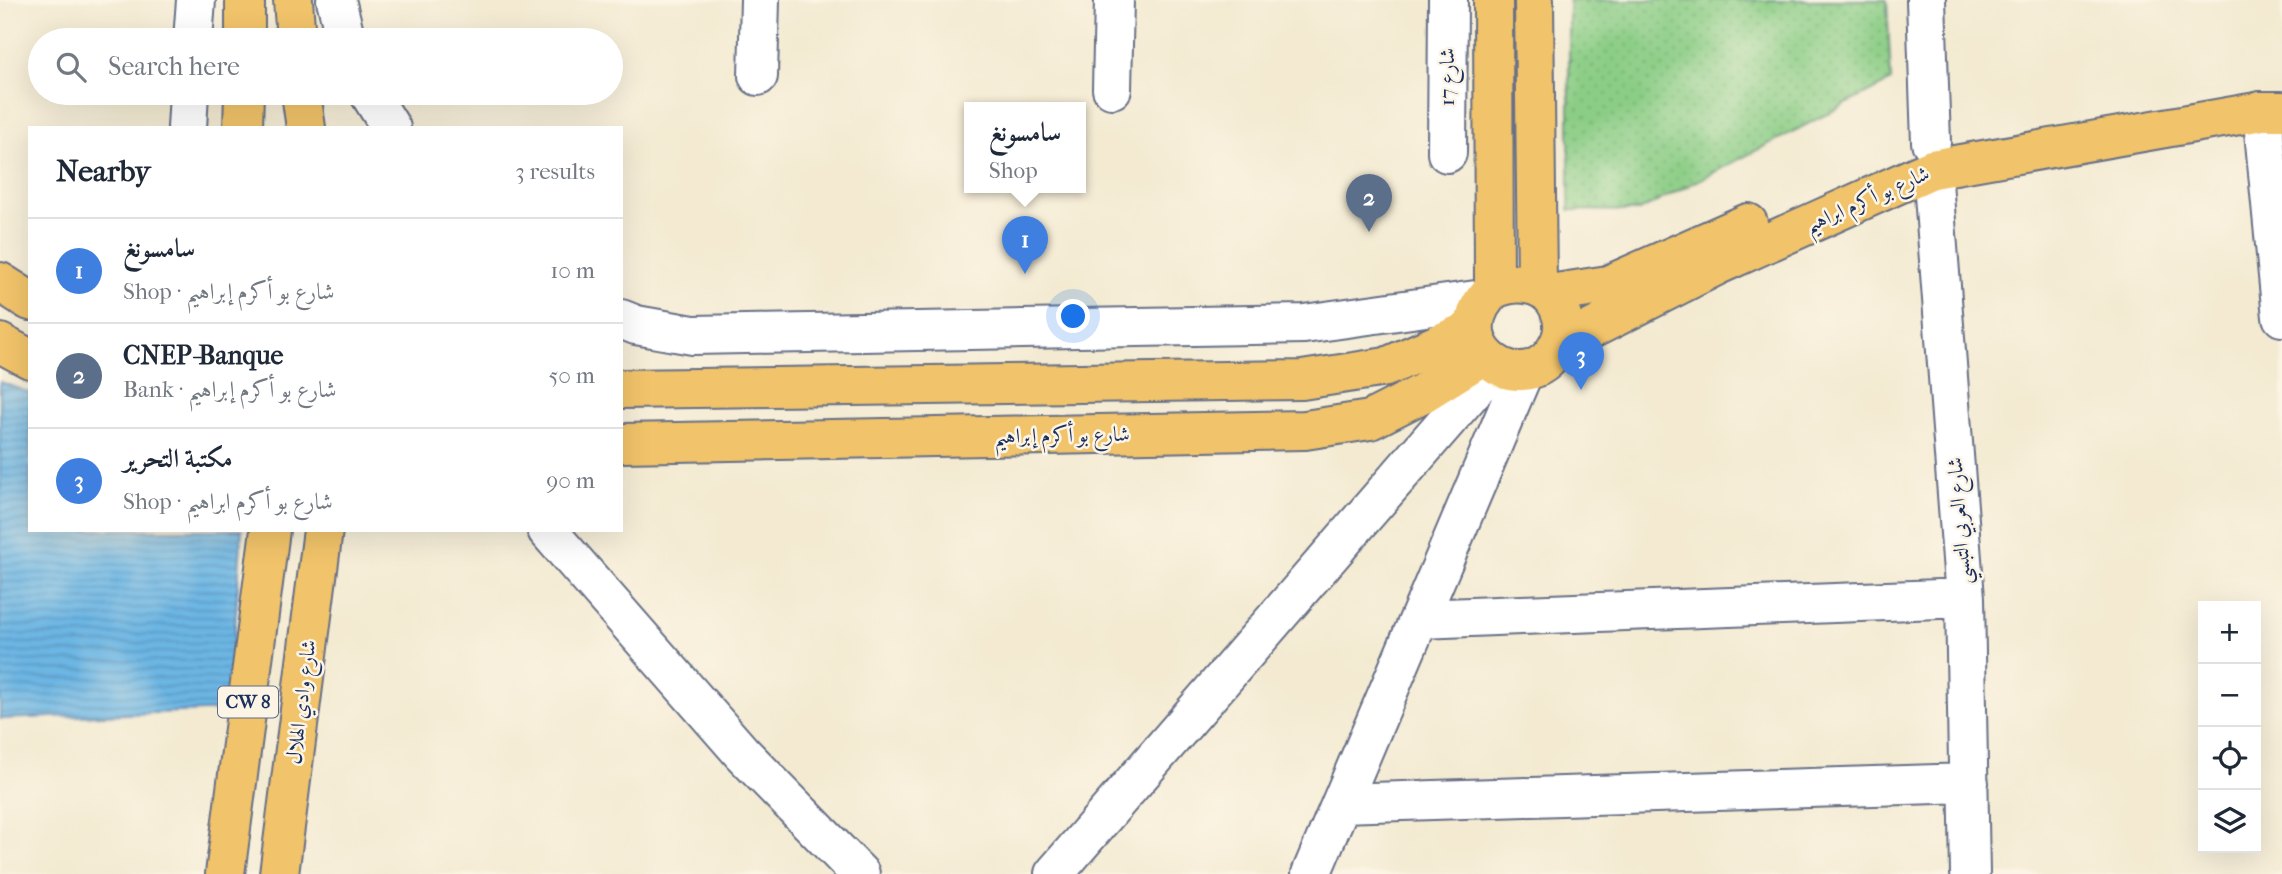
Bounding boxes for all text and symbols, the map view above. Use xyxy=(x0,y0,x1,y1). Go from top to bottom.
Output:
search box xyxy=(28,28,623,105)
icon: search xyxy=(52,48,90,86)
street label: شارع 17 xyxy=(1435,48,1465,106)
text: Search here xyxy=(108,51,240,82)
popup xyxy=(964,102,1086,193)
text: سامسونغ xyxy=(989,117,1061,148)
text: Nearby xyxy=(56,154,151,189)
text: Shop xyxy=(989,157,1038,184)
text: 3 results xyxy=(515,158,595,185)
street label: شارع بو أكرم ابراهيم xyxy=(1800,158,1937,245)
pin: 2 xyxy=(1346,174,1392,232)
pin: 1 xyxy=(1002,216,1048,274)
text: سامسونغ xyxy=(123,233,195,264)
text: 1 xyxy=(75,257,83,284)
text: 10 m xyxy=(550,257,595,284)
text: Shop · شارع بو أكرم إبراهيم xyxy=(123,278,335,305)
your location xyxy=(1056,299,1090,333)
pin: 3 xyxy=(1558,332,1604,390)
text: CNEP-Banque xyxy=(123,340,283,371)
text: 2 xyxy=(73,362,85,389)
text: 50 m xyxy=(548,362,595,389)
text: Bank · شارع بو أكرم إبراهيم xyxy=(123,376,337,403)
street label: شارع بو أكرم إبراهيم xyxy=(994,419,1130,457)
text: مكتبة التحرير xyxy=(123,443,233,474)
street label: شارع العربي التبسي xyxy=(1943,456,1983,585)
text: 3 xyxy=(74,467,84,494)
text: 90 m xyxy=(546,467,595,494)
text: Shop · شارع بو أكرم ابراهيم xyxy=(123,488,333,515)
map controls xyxy=(2198,601,2261,853)
button: + xyxy=(2198,601,2261,664)
street label: شارع وادي الهلال xyxy=(281,638,327,766)
button: − xyxy=(2198,664,2261,727)
road number: CW 8 xyxy=(218,687,278,718)
button: locate xyxy=(2198,727,2261,790)
button: layers xyxy=(2198,790,2261,853)

